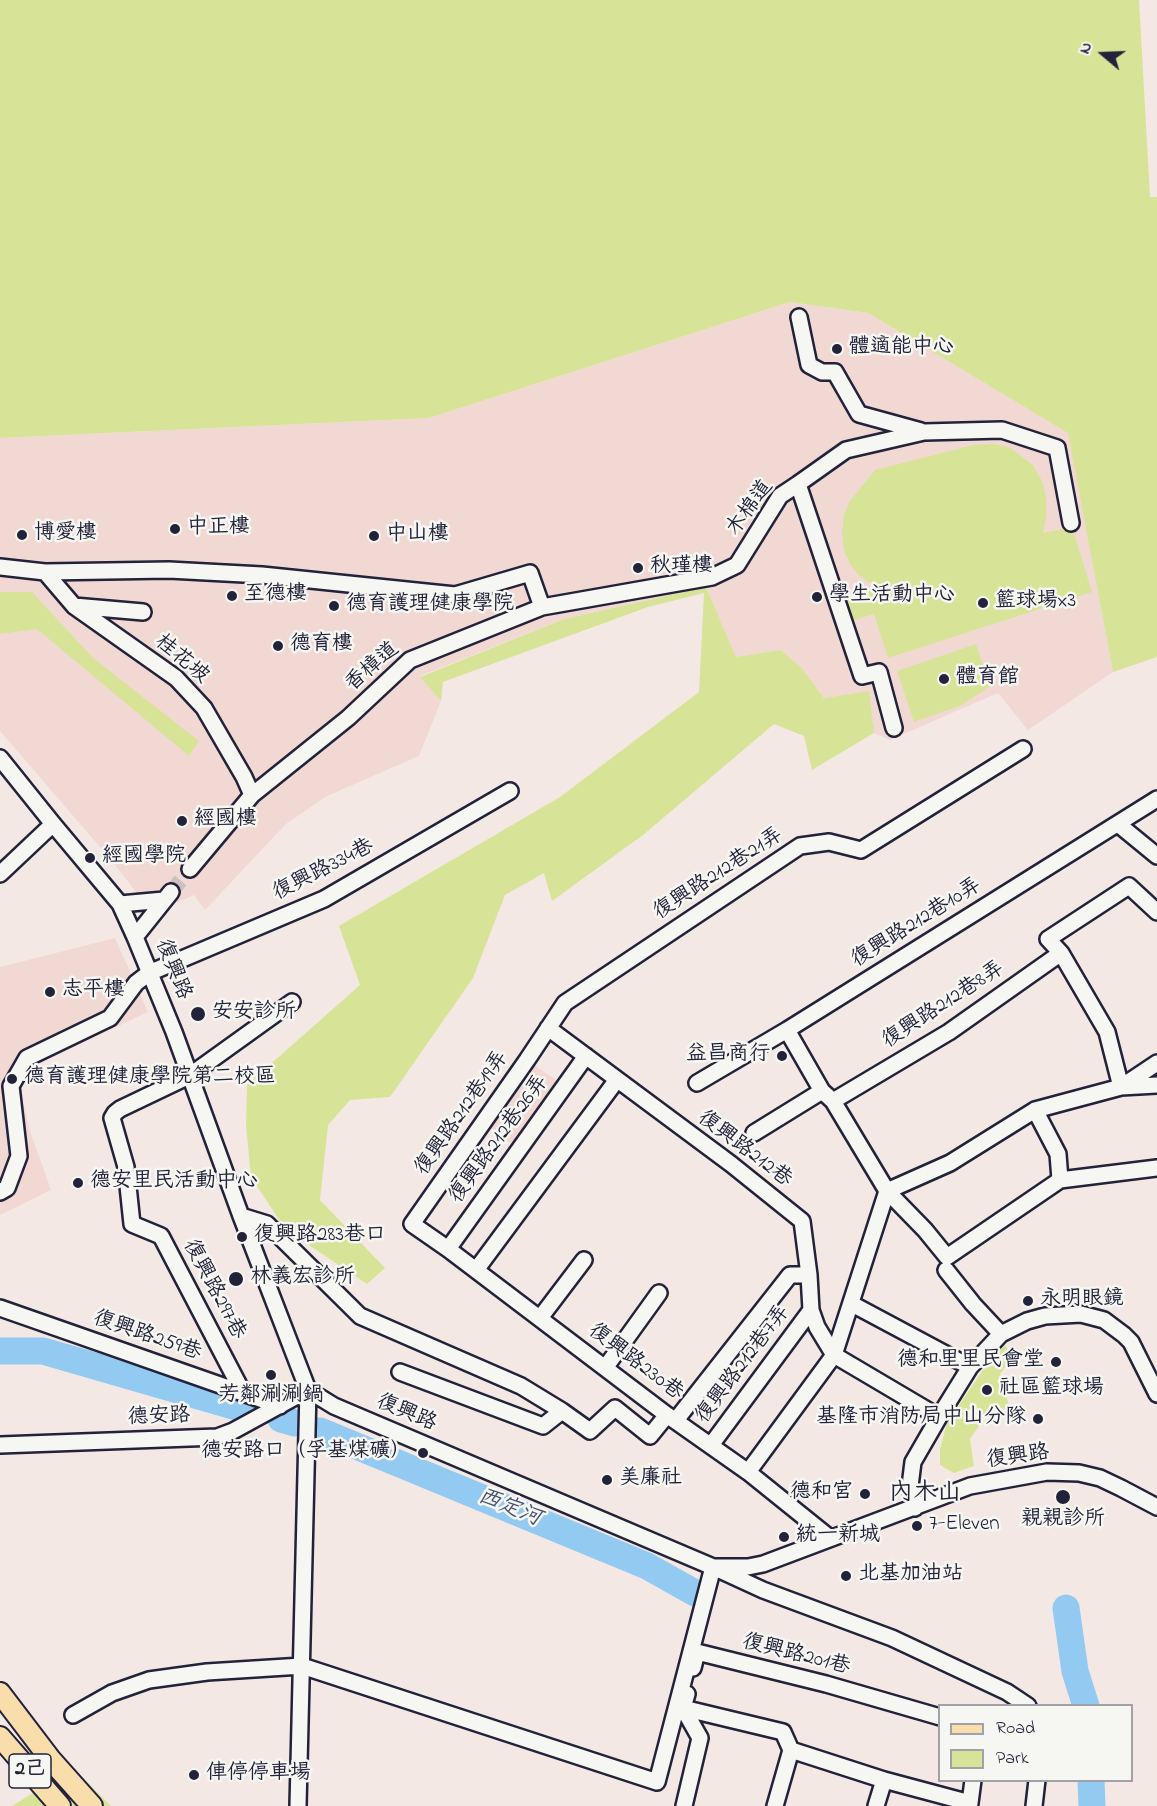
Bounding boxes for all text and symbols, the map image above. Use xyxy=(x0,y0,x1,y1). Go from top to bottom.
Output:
north arrow xyxy=(1073,24,1133,84)
text: N xyxy=(1073,39,1099,57)
place label: 體適能中心 xyxy=(849,336,954,362)
marker: 體適能中心 xyxy=(830,342,844,356)
street label: 木棉道 xyxy=(722,476,780,542)
place label: 中正樓 xyxy=(187,516,250,542)
place label: 博愛樓 xyxy=(34,522,97,548)
marker: 中正樓 xyxy=(168,522,182,536)
place label: 中山樓 xyxy=(386,523,449,549)
marker: 博愛樓 xyxy=(15,528,29,542)
marker: 中山樓 xyxy=(367,529,381,543)
place label: 秋瑾樓 xyxy=(650,555,713,581)
marker: 秋瑾樓 xyxy=(631,561,645,575)
place label: 至德樓 xyxy=(244,583,307,609)
place label: 學生活動中心 xyxy=(829,584,955,610)
marker: 至德樓 xyxy=(225,589,239,603)
marker: 學生活動中心 xyxy=(810,590,824,604)
place label: 籃球場x3 xyxy=(995,590,1076,616)
place label: 德育護理健康學院 xyxy=(346,593,514,619)
marker: 籃球場x3 xyxy=(976,596,990,610)
marker: 德育護理健康學院 xyxy=(327,599,341,613)
street label: 桂花坡 xyxy=(149,630,213,690)
place label: 德育樓 xyxy=(290,633,353,659)
street label: 香樟道 xyxy=(341,638,405,698)
marker: 德育樓 xyxy=(271,639,285,653)
place label: 體育館 xyxy=(956,666,1019,692)
marker: 體育館 xyxy=(937,672,951,686)
place label: 經國樓 xyxy=(194,808,257,834)
marker: 經國樓 xyxy=(175,814,189,828)
street label: 復興路212巷21弄 xyxy=(649,824,789,926)
street label: 復興路334巷 xyxy=(269,835,379,907)
place label: 經國學院 xyxy=(102,845,186,871)
marker: 經國學院 xyxy=(83,851,97,865)
street label: 復興路212巷10弄 xyxy=(847,874,987,974)
street label: 復興路 xyxy=(149,936,195,1004)
street label: 復興路212巷8弄 xyxy=(878,957,1010,1055)
place label: 志平樓 xyxy=(62,979,125,1005)
marker: 志平樓 xyxy=(43,985,57,999)
place label: 安安診所 xyxy=(212,1001,296,1027)
marker: 安安診所 xyxy=(189,1005,207,1023)
place label: 益昌商行 xyxy=(686,1043,770,1069)
street label: 復興路212巷19弄 xyxy=(411,1047,515,1181)
marker: 益昌商行 xyxy=(775,1049,789,1063)
place label: 德育護理健康學院第二校區 xyxy=(24,1066,276,1092)
street label: 復興路212巷26弄 xyxy=(445,1071,555,1209)
marker: 德育護理健康學院第二校區 xyxy=(5,1072,19,1086)
street label: 復興路212巷 xyxy=(692,1106,796,1194)
place label: 德安里民活動中心 xyxy=(90,1170,258,1196)
marker: 德安里民活動中心 xyxy=(71,1176,85,1190)
place label: 復興路283巷口 xyxy=(254,1224,386,1250)
marker: 復興路283巷口 xyxy=(235,1230,249,1244)
street label: 復興路297巷 xyxy=(176,1236,250,1344)
place label: 林義宏診所 xyxy=(250,1266,355,1292)
marker: 林義宏診所 xyxy=(227,1270,245,1288)
place label: 永明眼鏡 xyxy=(1040,1288,1124,1314)
marker: 永明眼鏡 xyxy=(1021,1294,1035,1308)
street label: 復興路212巷7弄 xyxy=(691,1301,797,1429)
street label: 復興路259巷 xyxy=(90,1307,204,1367)
street label: 復興路230巷 xyxy=(583,1319,687,1407)
place label: 德和里里民會堂 xyxy=(897,1349,1044,1375)
marker: 德和里里民會堂 xyxy=(1049,1355,1063,1369)
marker: 芳鄰涮涮鍋 xyxy=(264,1368,278,1382)
place label: 社區籃球場 xyxy=(999,1377,1104,1403)
marker: 社區籃球場 xyxy=(980,1383,994,1397)
place label: 芳鄰涮涮鍋 xyxy=(219,1384,323,1410)
street label: 復興路 xyxy=(372,1390,440,1438)
street label: 德安路 xyxy=(127,1404,191,1432)
place label: 基隆市消防局中山分隊 xyxy=(816,1406,1026,1432)
marker: 基隆市消防局中山分隊 xyxy=(1031,1412,1045,1426)
place label: 德安路口（孚基煤礦） xyxy=(201,1440,411,1466)
street label: 復興路 xyxy=(985,1441,1051,1475)
marker: 德安路口（孚基煤礦） xyxy=(416,1446,430,1460)
place label: 美廉社 xyxy=(619,1467,682,1493)
marker: 美廉社 xyxy=(600,1473,614,1487)
place label: 德和宮 xyxy=(790,1481,853,1507)
district label: 內木山 xyxy=(889,1481,961,1509)
water label: 西定河 xyxy=(473,1484,545,1534)
marker: 德和宮 xyxy=(858,1487,872,1501)
marker: 親親診所 xyxy=(1054,1488,1072,1506)
place label: 親親診所 xyxy=(1021,1508,1105,1534)
place label: 7-Eleven xyxy=(929,1513,1000,1539)
marker: 7-Eleven xyxy=(910,1519,924,1533)
place label: 統一新城 xyxy=(796,1524,880,1550)
marker: 統一新城 xyxy=(777,1530,791,1544)
place label: 北基加油站 xyxy=(858,1563,963,1589)
marker: 北基加油站 xyxy=(839,1569,853,1583)
street label: 復興路201巷 xyxy=(739,1630,853,1682)
legend xyxy=(938,1704,1133,1782)
text: Road xyxy=(996,1716,1035,1742)
text: Park xyxy=(996,1746,1029,1772)
road number: 2己 xyxy=(9,1754,51,1788)
place label: 俥停停車場 xyxy=(206,1762,311,1788)
marker: 俥停停車場 xyxy=(187,1768,201,1782)

